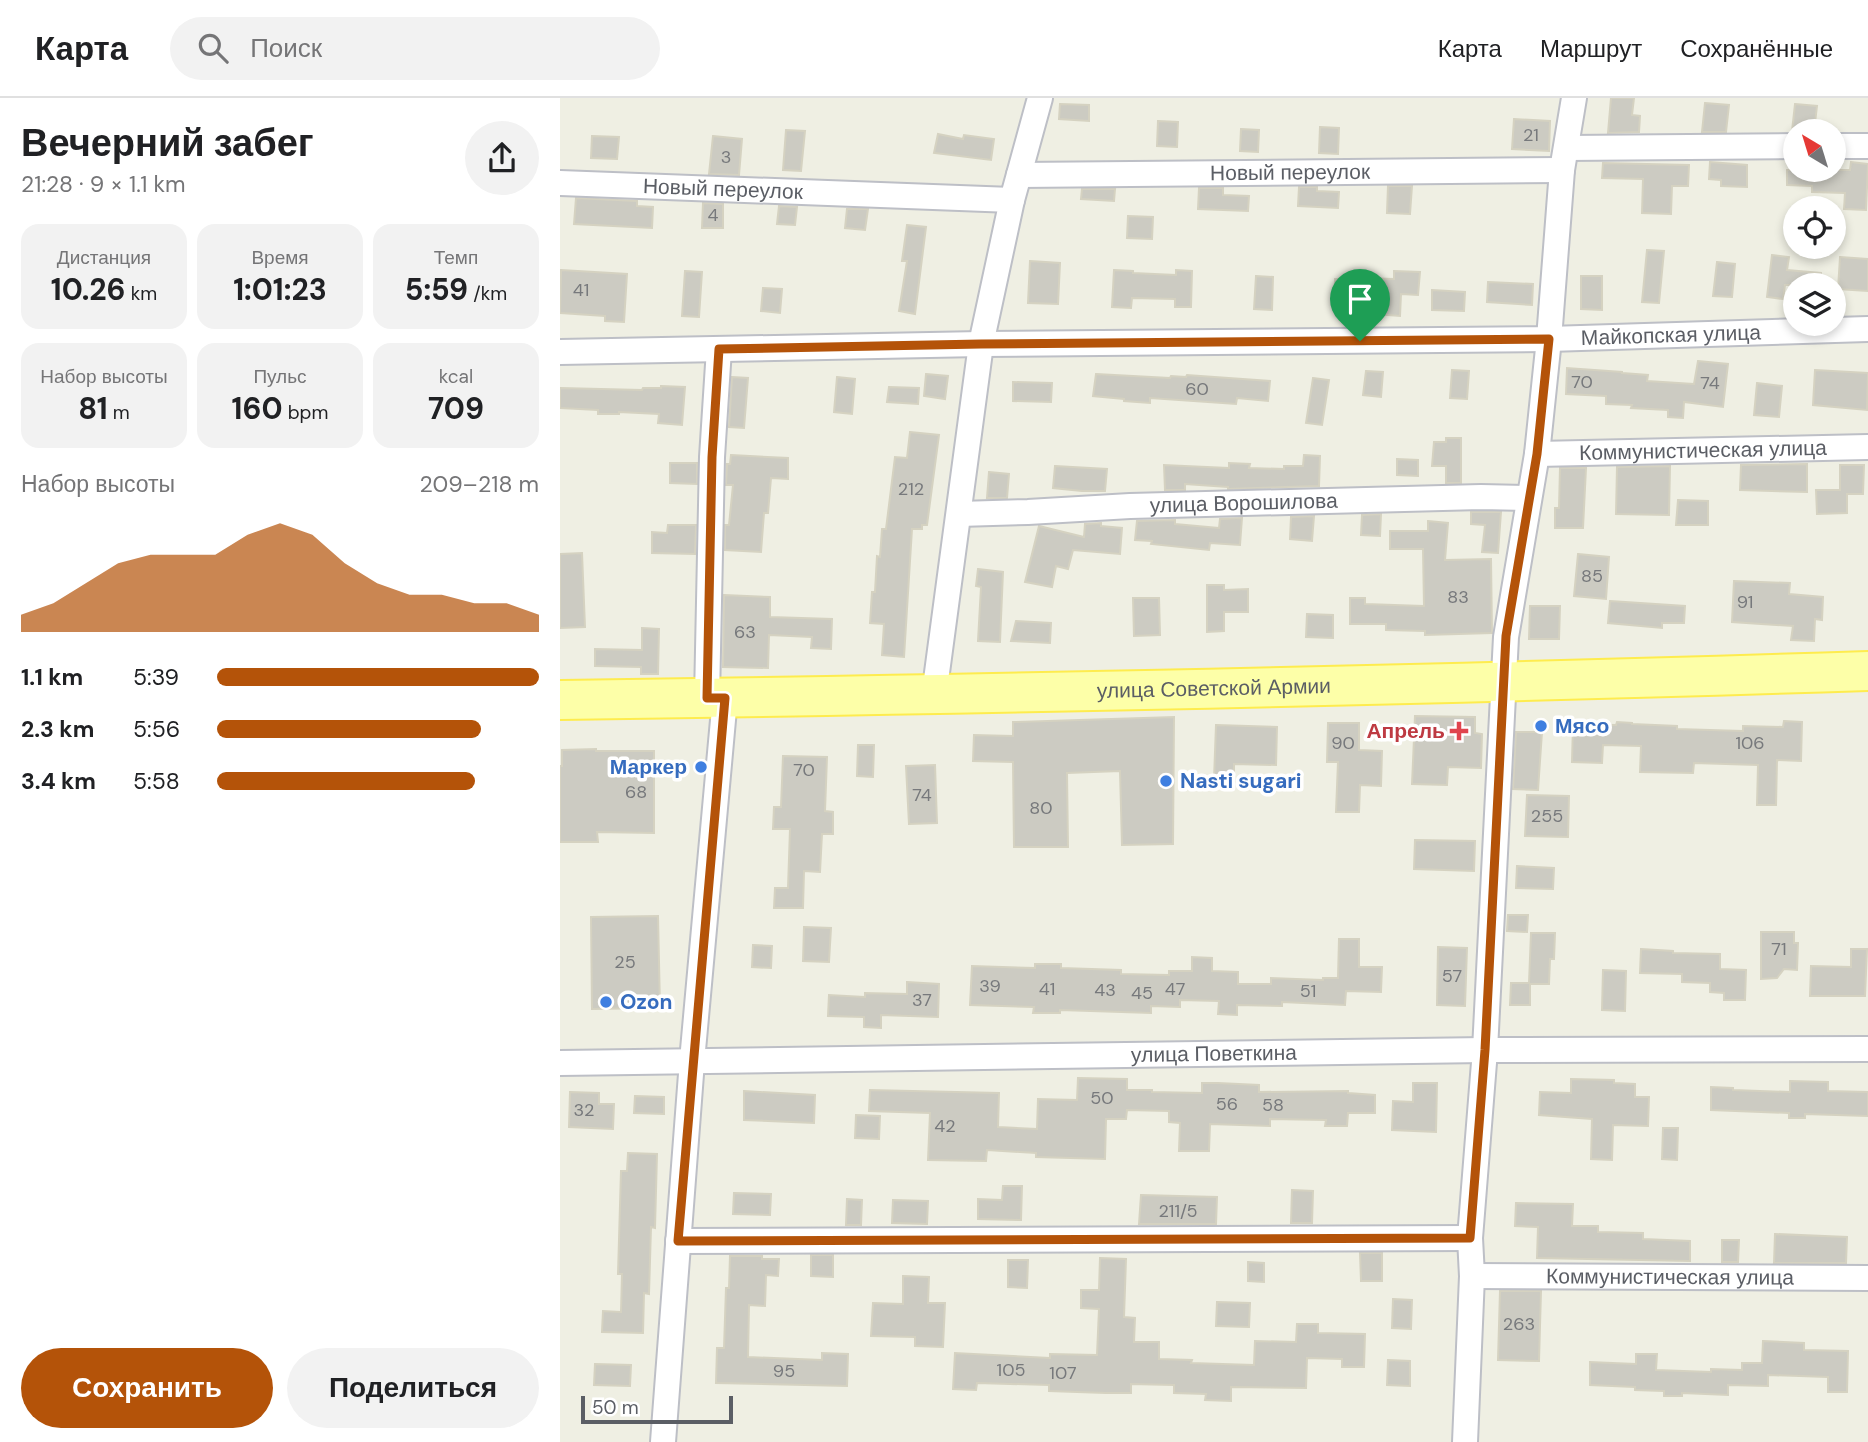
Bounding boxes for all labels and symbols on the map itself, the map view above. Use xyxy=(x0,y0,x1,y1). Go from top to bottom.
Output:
north arrow xyxy=(1783,119,1846,182)
house number: 21 xyxy=(1523,123,1539,147)
house number: 3 xyxy=(721,145,731,169)
street label: Новый переулок xyxy=(1210,158,1371,187)
street label: Новый переулок xyxy=(642,172,804,206)
house number: 4 xyxy=(708,203,719,227)
pin xyxy=(1330,269,1390,341)
house number: 41 xyxy=(573,278,589,302)
street label: Майкопская улица xyxy=(1580,318,1762,352)
house number: 70 xyxy=(1571,370,1593,394)
house number: 74 xyxy=(1700,371,1720,395)
house number: 60 xyxy=(1185,377,1209,401)
street label: Коммунистическая улица xyxy=(1579,434,1828,467)
house number: 212 xyxy=(898,477,924,501)
street label: улица Ворошилова xyxy=(1150,487,1338,519)
house number: 85 xyxy=(1581,564,1603,588)
house number: 83 xyxy=(1447,585,1469,609)
house number: 91 xyxy=(1737,590,1753,614)
house number: 63 xyxy=(734,620,756,644)
street label: улица Советской Армии xyxy=(1097,672,1331,705)
place label: Мясо xyxy=(1555,712,1609,740)
place label: Апрель xyxy=(1366,717,1445,745)
marker: Мясо xyxy=(1533,718,1549,734)
marker: Апрель xyxy=(1451,723,1467,739)
house number: 90 xyxy=(1331,731,1355,755)
house number: 106 xyxy=(1735,731,1765,755)
place label: Маркер xyxy=(610,753,687,781)
house number: 70 xyxy=(793,758,815,782)
marker: Маркер xyxy=(693,759,709,775)
place label: Nasti sugari xyxy=(1180,767,1302,795)
marker: Nasti sugari xyxy=(1158,773,1174,789)
house number: 68 xyxy=(625,780,647,804)
house number: 74 xyxy=(912,783,932,807)
house number: 80 xyxy=(1029,796,1053,820)
house number: 255 xyxy=(1531,804,1563,828)
house number: 71 xyxy=(1771,937,1787,961)
house number: 25 xyxy=(614,950,636,974)
house number: 57 xyxy=(1442,964,1462,988)
house number: 39 xyxy=(979,974,1001,998)
house number: 41 xyxy=(1039,977,1055,1001)
house number: 47 xyxy=(1165,977,1185,1001)
house number: 43 xyxy=(1094,978,1116,1002)
house number: 51 xyxy=(1300,979,1316,1003)
house number: 45 xyxy=(1131,981,1153,1005)
place label: Ozon xyxy=(620,988,673,1016)
house number: 37 xyxy=(912,988,932,1012)
marker: Ozon xyxy=(598,994,614,1010)
street label: улица Поветкина xyxy=(1131,1039,1297,1069)
house number: 50 xyxy=(1090,1086,1114,1110)
house number: 56 xyxy=(1216,1092,1238,1116)
house number: 58 xyxy=(1262,1093,1284,1117)
house number: 32 xyxy=(573,1098,595,1122)
house number: 42 xyxy=(934,1114,956,1138)
house number: 211/5 xyxy=(1158,1199,1198,1223)
street label: Коммунистическая улица xyxy=(1546,1262,1794,1292)
house number: 263 xyxy=(1503,1312,1535,1336)
house number: 105 xyxy=(997,1358,1025,1382)
house number: 95 xyxy=(773,1359,795,1383)
house number: 107 xyxy=(1049,1361,1077,1385)
scale bar xyxy=(581,1393,733,1425)

